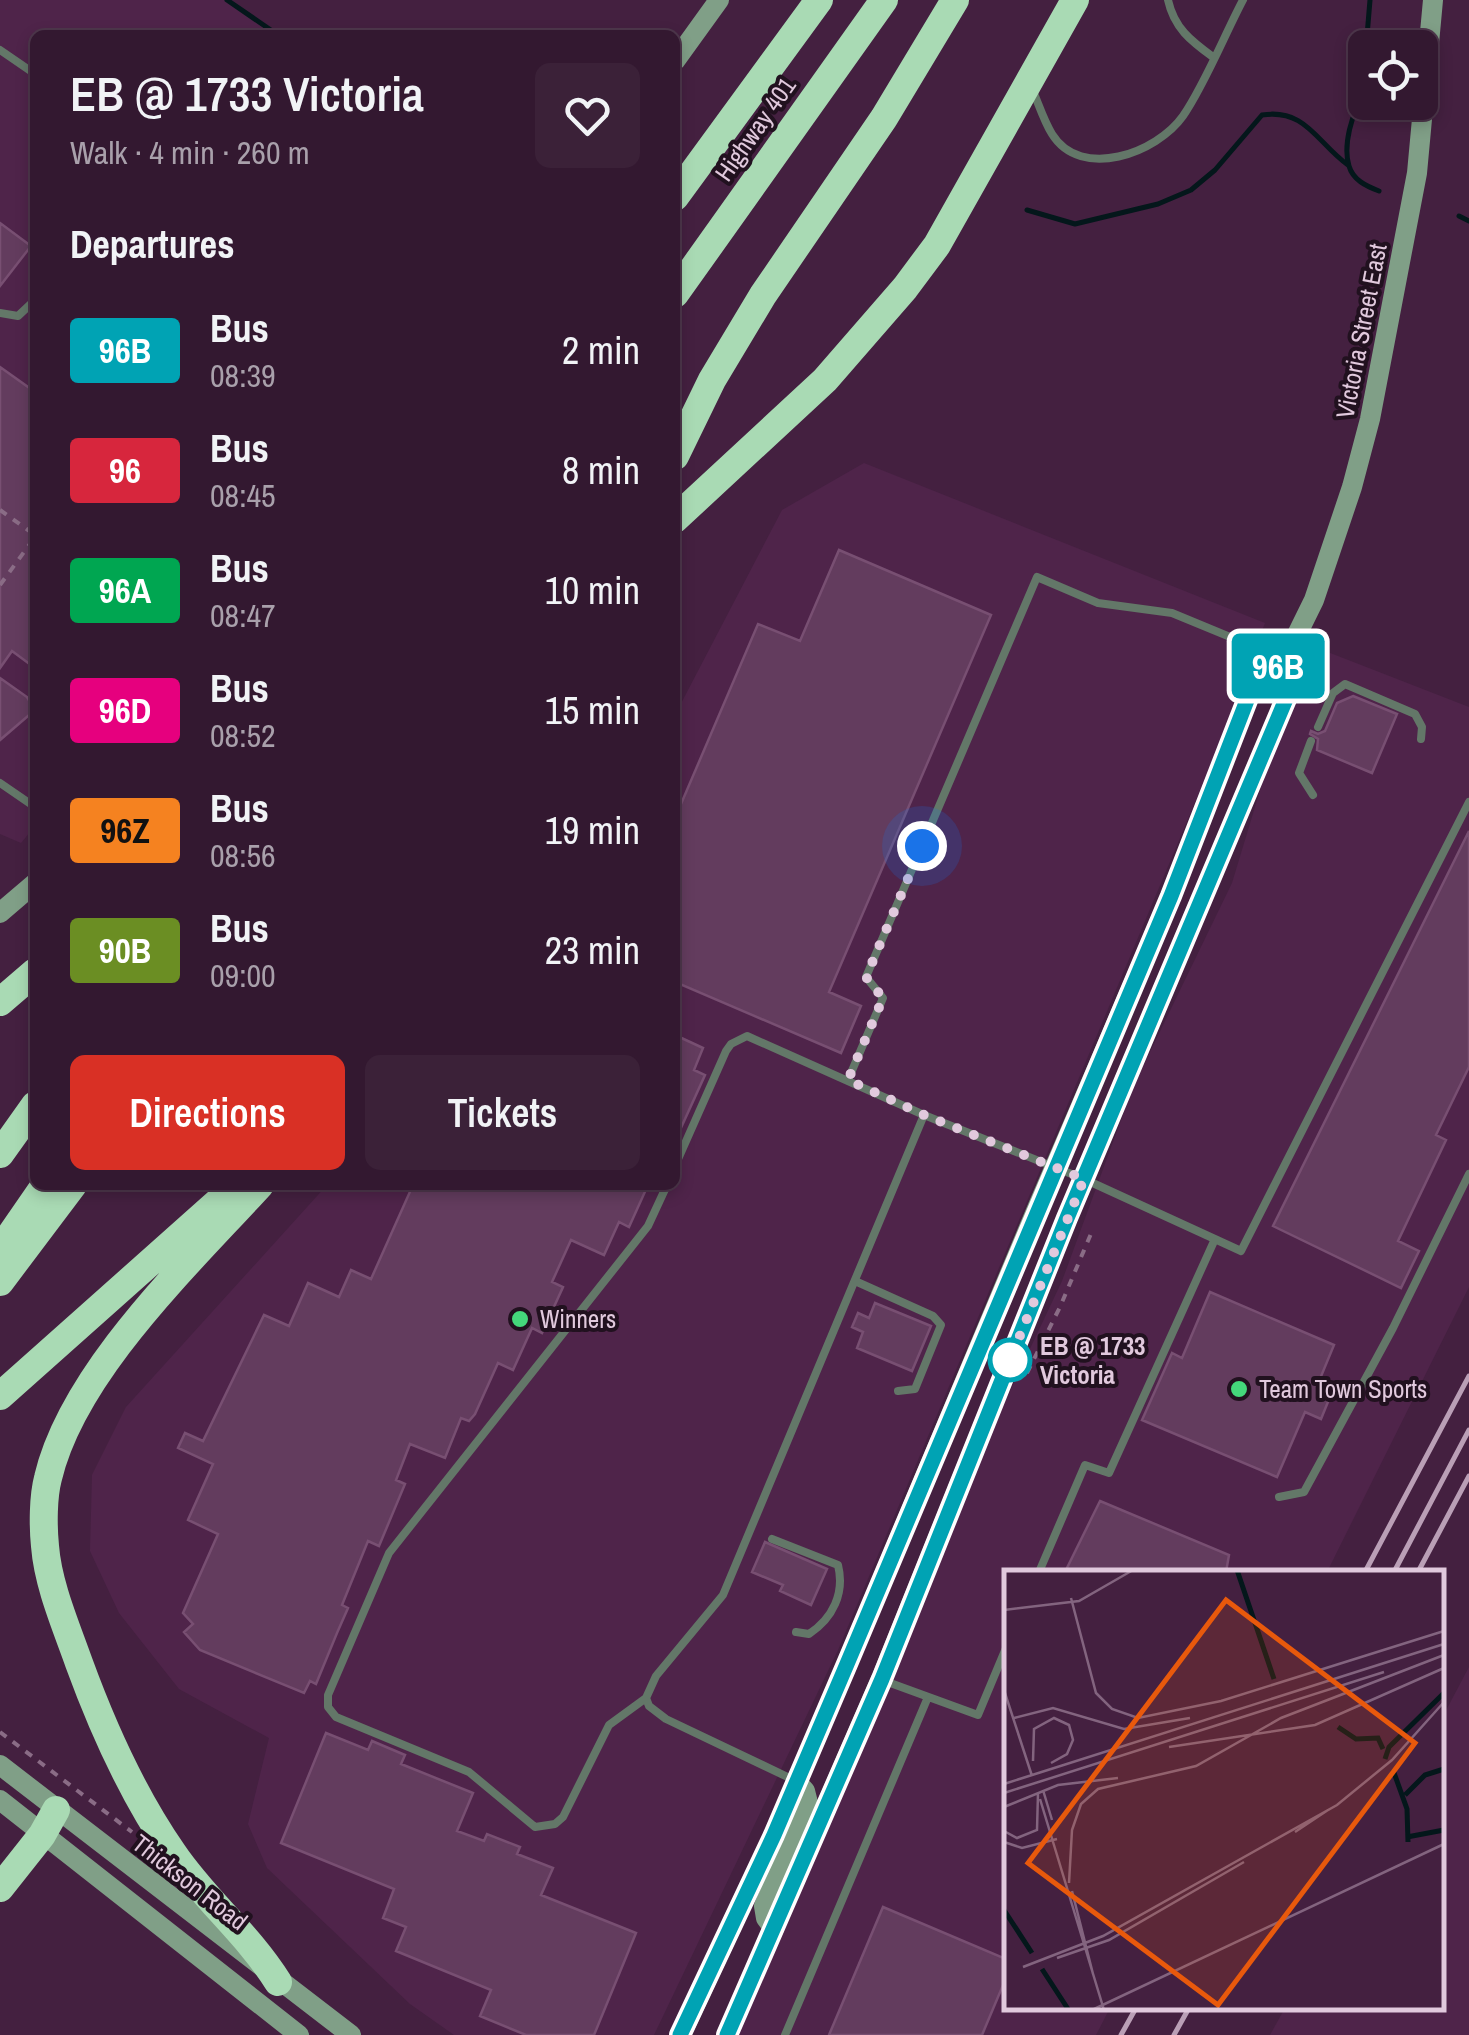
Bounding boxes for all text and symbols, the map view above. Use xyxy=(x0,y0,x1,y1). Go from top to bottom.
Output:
map controls xyxy=(1348,30,1438,120)
button: locate xyxy=(1348,30,1438,120)
text: EB @ 1733 Victoria xyxy=(70,61,424,126)
button: heart xyxy=(535,63,640,168)
street label: Highway 401 xyxy=(707,70,804,188)
text: Walk · 4 min · 260 m xyxy=(70,131,310,174)
text: Departures xyxy=(70,219,235,270)
street label: Victoria Street East xyxy=(1327,240,1395,421)
text: Bus xyxy=(210,303,269,354)
text: 2 min xyxy=(562,325,640,376)
text: 96B xyxy=(99,327,151,374)
text: 08:39 xyxy=(210,354,276,397)
text: Bus xyxy=(210,423,269,474)
text: 8 min xyxy=(562,445,640,496)
text: 96 xyxy=(109,447,141,494)
text: 08:45 xyxy=(210,474,276,517)
text: Bus xyxy=(210,543,269,594)
text: 10 min xyxy=(545,565,640,616)
text: 96A xyxy=(99,567,151,614)
text: 08:47 xyxy=(210,594,276,637)
line badge: 96B xyxy=(1220,634,1336,698)
text: 96B xyxy=(1252,643,1304,690)
text: Bus xyxy=(210,663,269,714)
text: 15 min xyxy=(545,685,640,736)
text: 96D xyxy=(99,687,151,734)
text: 08:52 xyxy=(210,714,276,757)
text: Bus xyxy=(210,783,269,834)
text: 19 min xyxy=(545,805,640,856)
text: 96Z xyxy=(100,807,150,854)
your location xyxy=(897,821,947,871)
text: 08:56 xyxy=(210,834,276,877)
text: Bus xyxy=(210,903,269,954)
text: 23 min xyxy=(545,925,640,976)
text: 90B xyxy=(99,927,151,974)
text: 09:00 xyxy=(210,954,276,997)
button: Directions xyxy=(70,1055,345,1170)
button: Tickets xyxy=(365,1055,640,1170)
place label: Winners xyxy=(540,1302,616,1336)
marker: Winners xyxy=(509,1308,531,1330)
place label: EB @ 1733 Victoria xyxy=(1040,1329,1145,1392)
marker: EB @ 1733 Victoria xyxy=(989,1339,1031,1381)
place label: Team Town Sports xyxy=(1259,1372,1427,1406)
marker: Team Town Sports xyxy=(1228,1378,1250,1400)
inset map xyxy=(1004,1570,1444,2010)
street label: Thickson Road xyxy=(125,1826,255,1938)

